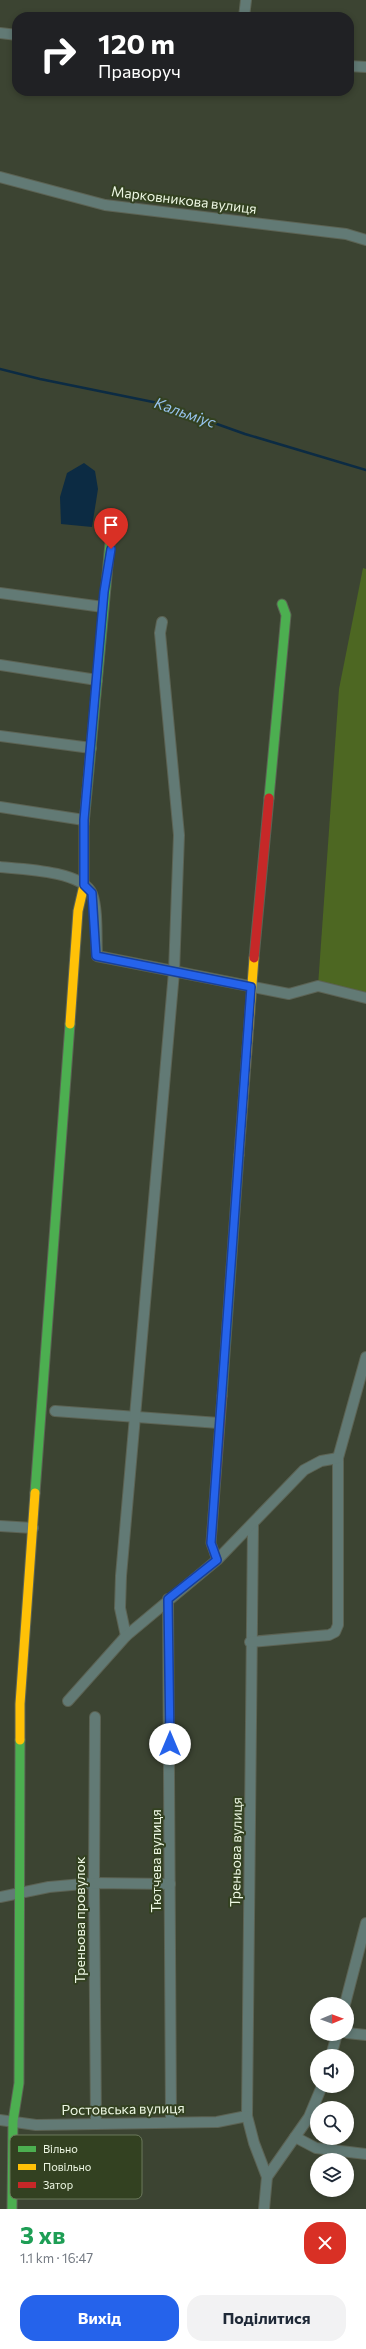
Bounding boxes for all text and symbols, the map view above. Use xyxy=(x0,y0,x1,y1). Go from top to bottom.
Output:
text: 120 m xyxy=(98,26,175,60)
icon: right xyxy=(32,28,84,80)
text: Праворуч xyxy=(98,60,181,82)
street label: Марковникова вулиця xyxy=(110,182,258,217)
water label: Кальміус xyxy=(152,393,219,431)
pin xyxy=(94,508,128,549)
icon: arrive xyxy=(100,514,122,536)
position arrow xyxy=(149,1723,191,1765)
street label: Треньова вулиця xyxy=(226,1797,245,1907)
street label: Тютчева вулиця xyxy=(147,1809,164,1913)
street label: Треньова провулок xyxy=(71,1856,88,1983)
north arrow xyxy=(310,1997,354,2041)
map controls xyxy=(310,1997,354,2197)
button: sound xyxy=(310,2049,354,2093)
street label: Ростовська вулиця xyxy=(61,2099,185,2118)
button: search xyxy=(310,2101,354,2145)
legend xyxy=(10,2135,142,2199)
text: Вільно xyxy=(43,2142,78,2155)
button: layers xyxy=(310,2153,354,2197)
text: Повільно xyxy=(43,2160,92,2173)
text: Затор xyxy=(43,2178,73,2191)
text: 3 хв xyxy=(20,2220,65,2249)
button: close xyxy=(304,2222,346,2264)
text: 1.1 km · 16:47 xyxy=(20,2250,93,2266)
button: Вихід xyxy=(20,2295,179,2341)
button: Поділитися xyxy=(187,2295,346,2341)

